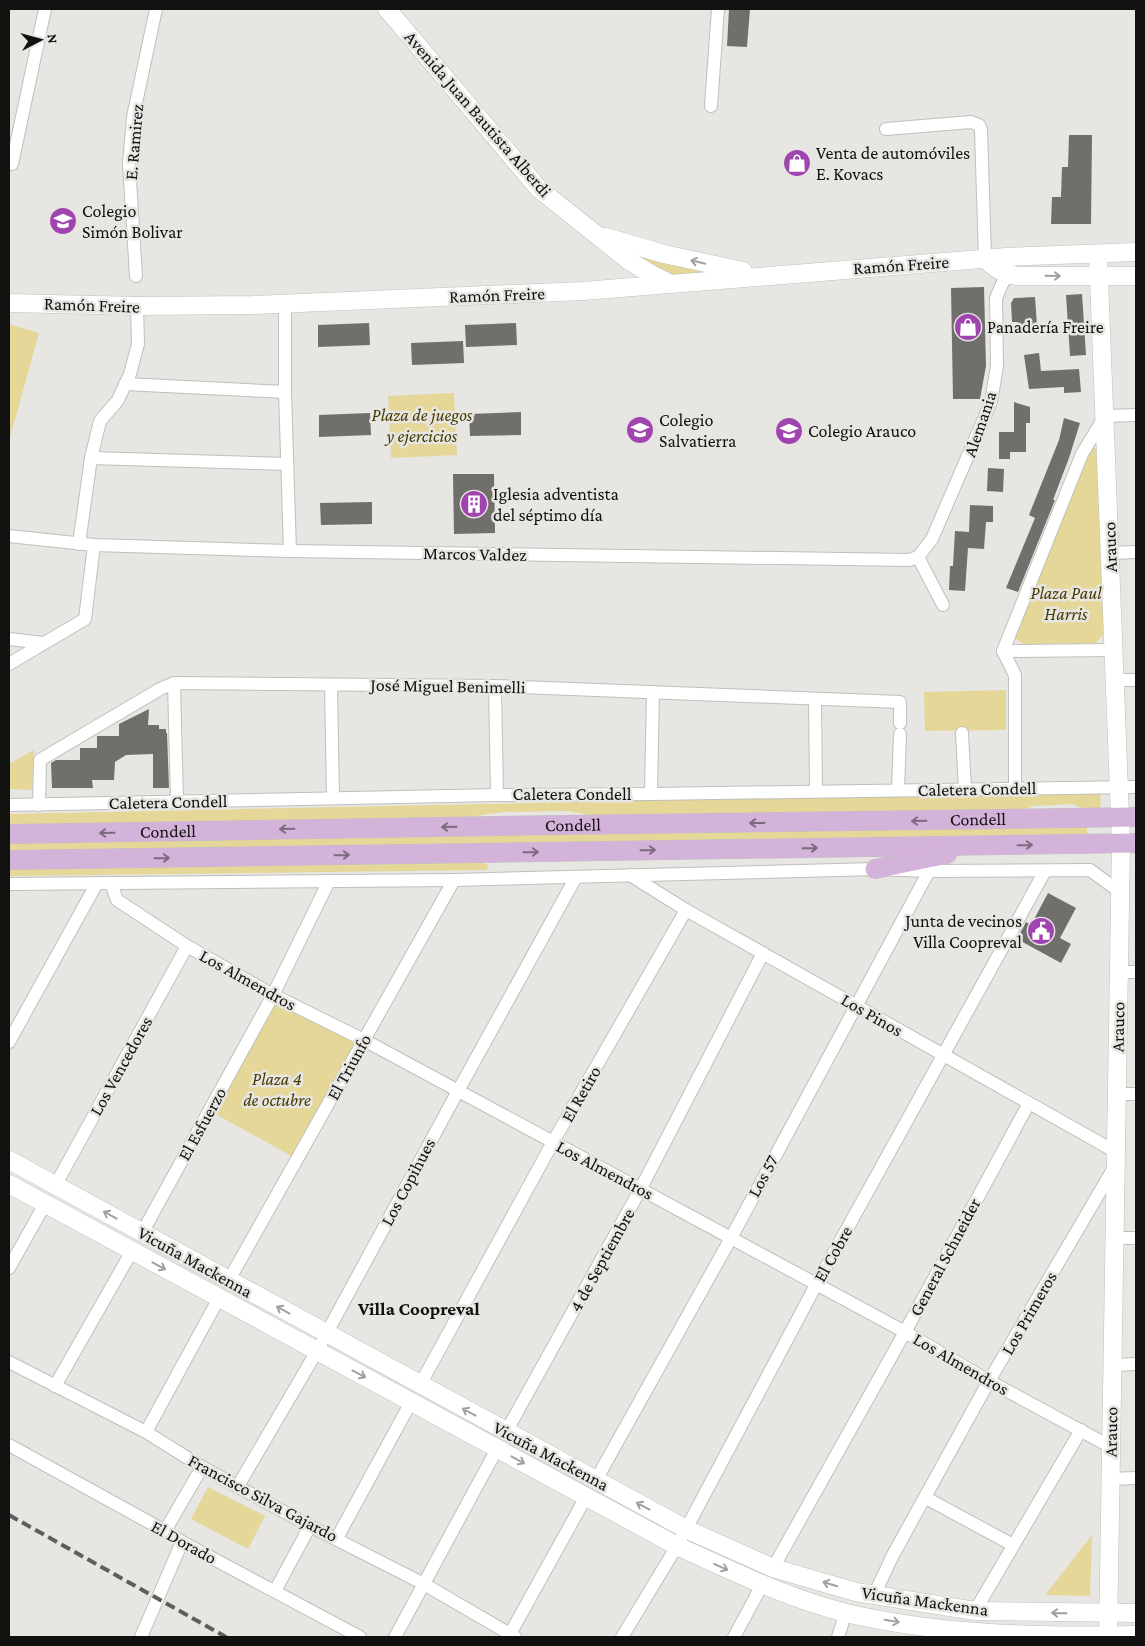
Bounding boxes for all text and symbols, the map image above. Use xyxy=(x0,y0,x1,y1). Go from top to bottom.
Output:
north arrow xyxy=(15,15,65,65)
street label: Avenida Juan Bautista Alberdi xyxy=(401,27,556,201)
text: N xyxy=(44,33,61,45)
street label: E. Ramirez xyxy=(121,103,147,181)
place label: Venta de automóviles E. Kovacs xyxy=(816,143,970,184)
shop icon: Venta de automóviles E. Kovacs xyxy=(782,148,812,178)
place label: Colegio Simón Bolivar xyxy=(82,201,183,242)
school or university icon: Colegio Simón Bolivar xyxy=(48,206,78,236)
street label: Ramón Freire xyxy=(852,252,950,278)
one-way arrow xyxy=(691,257,707,266)
one-way arrow xyxy=(1044,271,1061,281)
street label: Ramón Freire xyxy=(449,283,545,307)
street label: Ramón Freire xyxy=(44,293,140,317)
shop icon: Panadería Freire xyxy=(953,312,983,342)
place label: Panadería Freire xyxy=(987,317,1104,337)
street label: Alemania xyxy=(959,388,1001,460)
park label: Plaza de juegos y ejercicios xyxy=(372,405,473,447)
place label: Colegio Salvatierra xyxy=(659,410,736,451)
school or university icon: Colegio Salvatierra xyxy=(625,415,655,445)
school or university icon: Colegio Arauco xyxy=(774,416,804,446)
place label: Colegio Arauco xyxy=(808,421,916,441)
place label: Iglesia adventista del séptimo día xyxy=(493,484,619,525)
building icon: Iglesia adventista del séptimo día xyxy=(459,489,489,519)
street label: Arauco xyxy=(1099,521,1121,573)
street label: Marcos Valdez xyxy=(423,543,527,565)
park label: Plaza Paul Harris xyxy=(1030,583,1102,624)
street label: José Miguel Benimelli xyxy=(368,675,526,697)
street label: Caletera Condell xyxy=(917,778,1037,800)
street label: Caletera Condell xyxy=(513,784,632,804)
street label: Caletera Condell xyxy=(108,791,228,813)
street label: Condell xyxy=(950,809,1006,830)
street label: Condell xyxy=(545,815,601,835)
one-way arrow xyxy=(911,816,928,826)
one-way arrow xyxy=(749,818,765,828)
street label: Condell xyxy=(140,821,196,842)
one-way arrow xyxy=(441,822,457,831)
one-way arrow xyxy=(279,824,295,834)
one-way arrow xyxy=(99,828,115,837)
one-way arrow xyxy=(1016,840,1033,850)
one-way arrow xyxy=(802,843,818,853)
one-way arrow xyxy=(639,845,655,855)
one-way arrow xyxy=(522,847,539,857)
one-way arrow xyxy=(334,850,350,860)
one-way arrow xyxy=(154,853,170,862)
place label: Junta de vecinos Villa Coopreval xyxy=(903,911,1022,952)
public building icon: Junta de vecinos Villa Coopreval xyxy=(1026,916,1056,946)
street label: Los Almendros xyxy=(196,945,300,1015)
street label: Los Pinos xyxy=(838,989,906,1041)
street label: Arauco xyxy=(1108,1002,1128,1052)
street label: Los Vencedores xyxy=(86,1013,156,1119)
street label: El Triunfo xyxy=(323,1031,375,1103)
street label: El Retiro xyxy=(557,1062,605,1125)
park label: Plaza 4 de octubre xyxy=(243,1069,311,1110)
street label: El Esfuerzo xyxy=(174,1084,230,1164)
street label: Los Copihues xyxy=(377,1135,439,1229)
street label: Los Almendros xyxy=(553,1136,657,1204)
street label: Los 57 xyxy=(744,1152,782,1200)
street label: General Schneider xyxy=(905,1194,985,1319)
street label: 4 de Septiembre xyxy=(565,1205,639,1315)
one-way arrow xyxy=(103,1210,118,1220)
street label: Vicuña Mackenna xyxy=(134,1222,256,1302)
street label: El Cobre xyxy=(810,1223,856,1285)
one-way arrow xyxy=(152,1261,167,1271)
street label: Los Primeros xyxy=(997,1268,1061,1358)
district label: Villa Coopreval xyxy=(357,1298,480,1319)
one-way arrow xyxy=(276,1305,291,1315)
street label: Los Almendros xyxy=(910,1329,1012,1399)
one-way arrow xyxy=(352,1369,367,1379)
one-way arrow xyxy=(463,1406,477,1416)
street label: Arauco xyxy=(1101,1407,1121,1457)
street label: Vicuña Mackenna xyxy=(490,1417,612,1495)
street label: Francisco Silva Gajardo xyxy=(184,1450,341,1547)
one-way arrow xyxy=(510,1455,525,1465)
one-way arrow xyxy=(636,1501,651,1510)
street label: El Dorado xyxy=(148,1516,220,1568)
one-way arrow xyxy=(713,1562,728,1572)
one-way arrow xyxy=(822,1579,838,1589)
street label: Vicuña Mackenna xyxy=(860,1582,990,1620)
one-way arrow xyxy=(1052,1608,1068,1618)
one-way arrow xyxy=(883,1616,899,1626)

